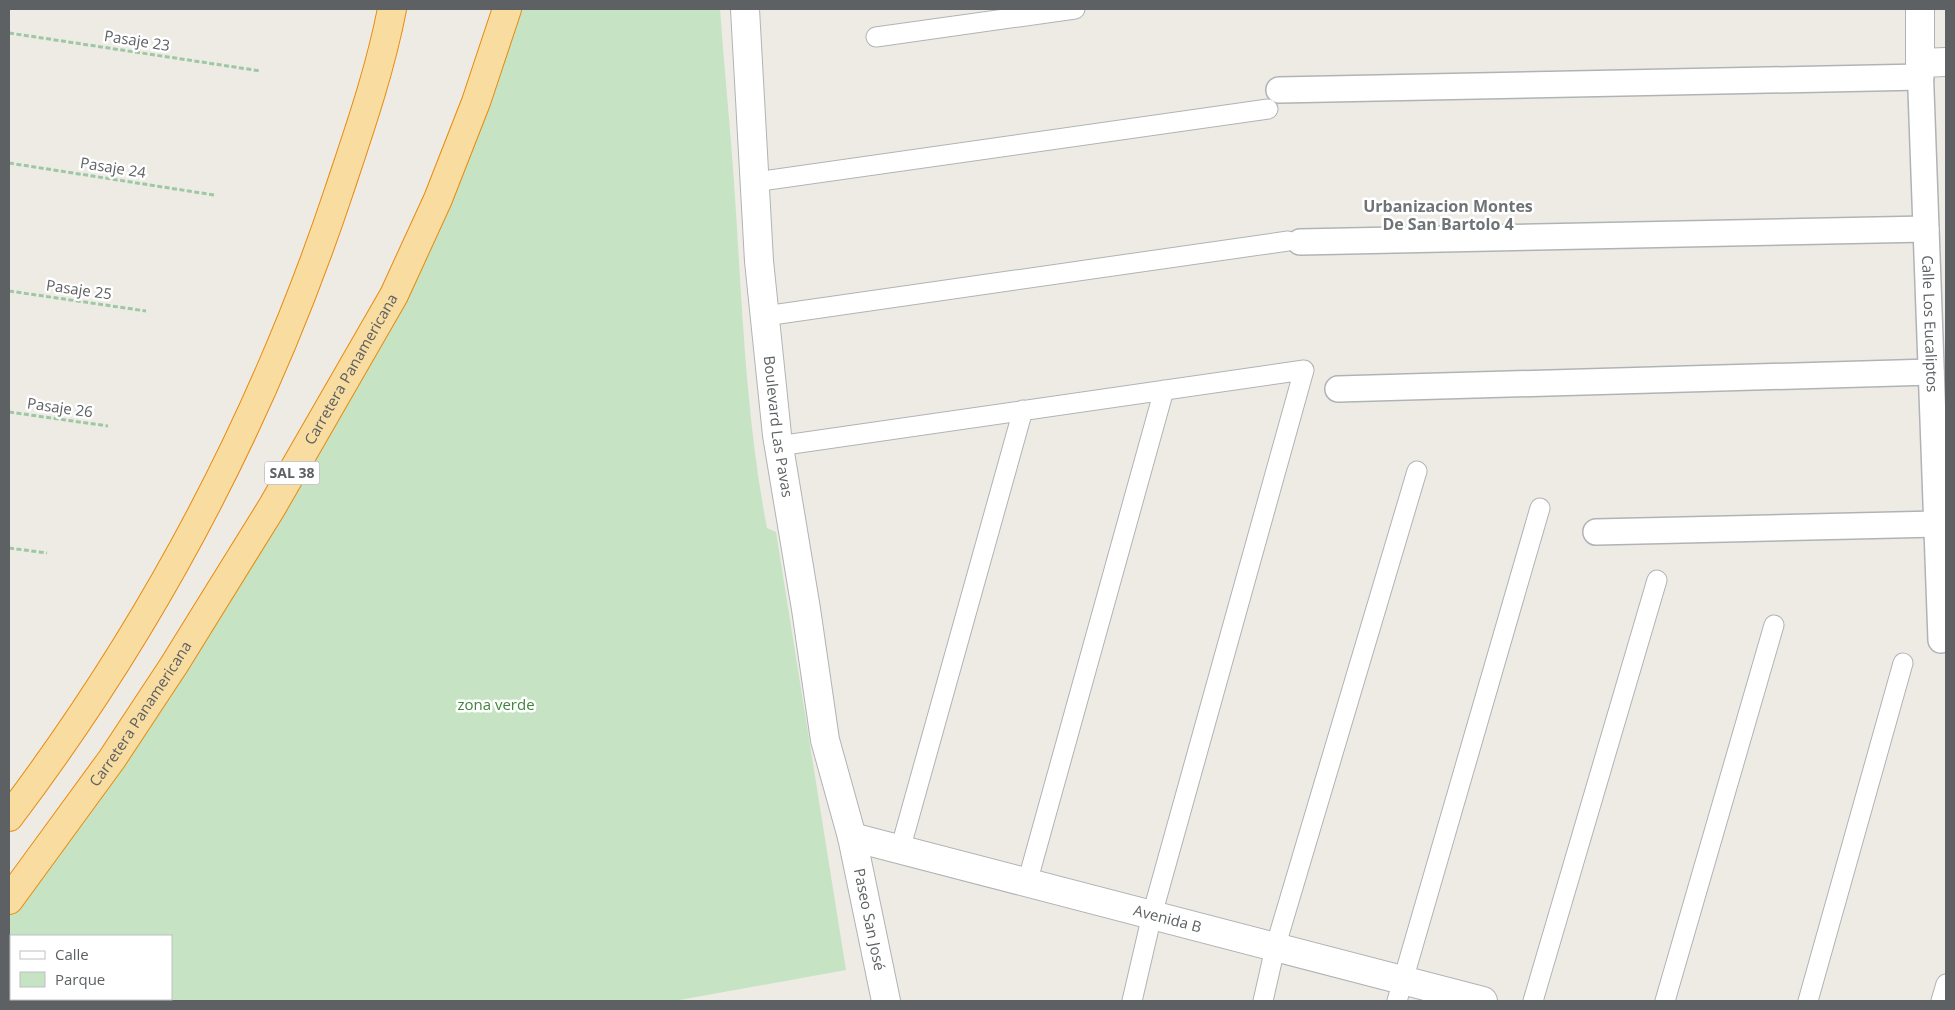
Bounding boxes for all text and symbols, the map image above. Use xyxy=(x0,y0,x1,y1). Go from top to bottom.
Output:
street label: Pasaje 23 xyxy=(103,25,171,55)
street label: Pasaje 24 xyxy=(79,152,148,182)
district label: Urbanizacion Montes De San Bartolo 4 xyxy=(1363,195,1533,235)
street label: Calle Los Eucaliptos xyxy=(1918,255,1943,393)
street label: Pasaje 25 xyxy=(45,275,113,304)
street label: Carretera Panamericana xyxy=(299,290,402,448)
street label: Boulevard Las Pavas xyxy=(760,355,798,499)
street label: Pasaje 26 xyxy=(26,393,94,422)
road number: SAL 38 xyxy=(264,462,320,484)
street label: Carretera Panamericana xyxy=(84,637,195,790)
park label: zona verde xyxy=(457,694,535,714)
street label: Paseo San José xyxy=(850,866,890,972)
street label: Avenida B xyxy=(1132,900,1204,936)
legend xyxy=(10,935,172,1000)
text: Calle xyxy=(55,944,89,964)
text: Parque xyxy=(55,969,105,989)

